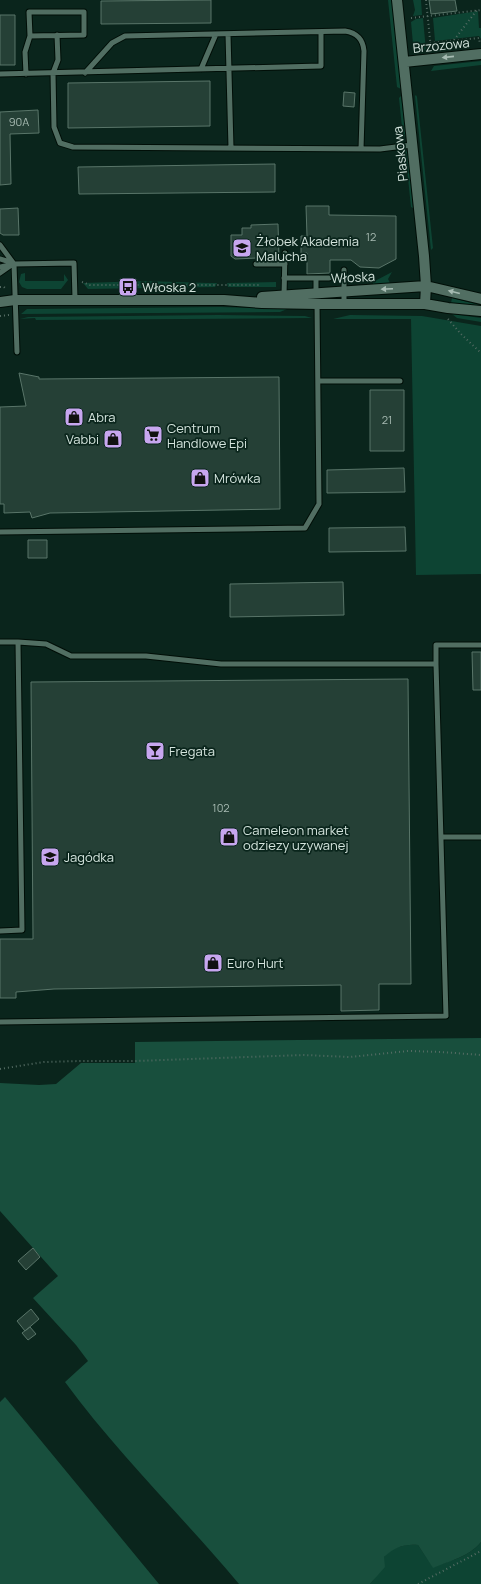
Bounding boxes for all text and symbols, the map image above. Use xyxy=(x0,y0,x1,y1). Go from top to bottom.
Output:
street label: Brzozowa xyxy=(412,33,470,57)
one-way arrow xyxy=(442,54,454,60)
house number: 90A xyxy=(9,114,29,129)
street label: Piaskowa xyxy=(388,125,412,183)
house number: 12 xyxy=(366,229,376,244)
place label: Żłobek Akademia Malucha xyxy=(256,232,359,265)
school or university icon: Żłobek Akademia Malucha xyxy=(231,237,253,259)
street label: Włoska xyxy=(330,267,376,287)
bus stop icon: Włoska 2 xyxy=(117,276,139,298)
place label: Włoska 2 xyxy=(142,278,196,296)
one-way arrow xyxy=(381,285,393,292)
one-way arrow xyxy=(447,288,460,294)
shop icon: Abra xyxy=(63,406,85,428)
place label: Abra xyxy=(88,408,116,426)
house number: 21 xyxy=(382,412,392,427)
place label: Centrum Handlowe Epi xyxy=(167,419,247,452)
supermarket icon: Centrum Handlowe Epi xyxy=(142,424,164,446)
shop icon: Vabbi xyxy=(102,428,124,450)
place label: Vabbi xyxy=(66,430,99,448)
shop icon: Mrówka xyxy=(189,467,211,489)
place label: Mrówka xyxy=(214,469,261,487)
bar icon: Fregata xyxy=(144,740,166,762)
place label: Fregata xyxy=(169,742,215,760)
house number: 102 xyxy=(212,800,230,815)
place label: Cameleon market odziezy uzywanej xyxy=(243,821,349,854)
shop icon: Cameleon market odziezy uzywanej xyxy=(218,826,240,848)
school or university icon: Jagódka xyxy=(39,846,61,868)
place label: Jagódka xyxy=(64,848,114,866)
shop icon: Euro Hurt xyxy=(202,952,224,974)
place label: Euro Hurt xyxy=(227,954,284,972)

